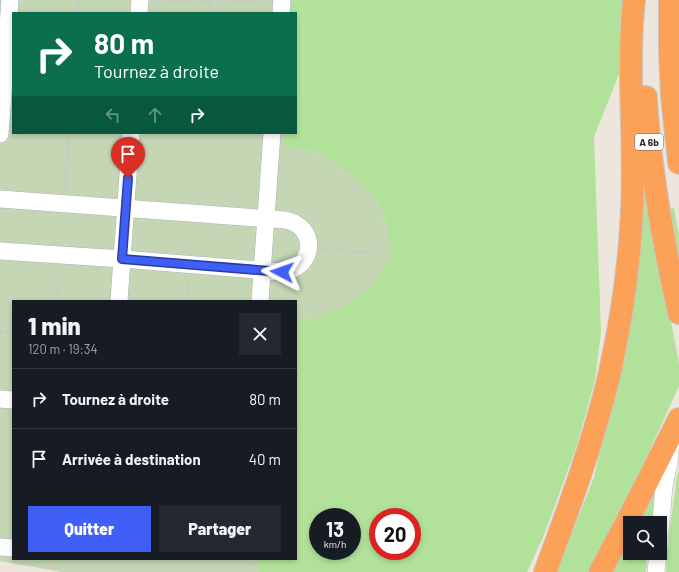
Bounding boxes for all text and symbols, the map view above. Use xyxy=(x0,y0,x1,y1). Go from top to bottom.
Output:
text: 80 m xyxy=(94,26,154,60)
icon: right xyxy=(28,28,80,80)
text: Tournez à droite xyxy=(94,60,219,82)
icon: left xyxy=(102,104,124,126)
icon: ahead xyxy=(144,104,166,126)
icon: right xyxy=(186,104,208,126)
road number: A 6b xyxy=(635,134,663,150)
pin xyxy=(111,137,145,178)
icon: arrive xyxy=(117,143,139,165)
position arrow xyxy=(261,251,303,293)
text: 1 min xyxy=(28,311,81,340)
button: close xyxy=(239,313,281,355)
text: 120 m · 19:34 xyxy=(28,341,98,357)
icon: right xyxy=(28,388,50,410)
text: Tournez à droite xyxy=(62,390,169,408)
text: 80 m xyxy=(249,390,281,408)
icon: arrive xyxy=(28,448,50,470)
text: Arrivée à destination xyxy=(62,450,201,468)
text: 40 m xyxy=(249,450,281,468)
button: Quitter xyxy=(28,506,151,552)
button: Partager xyxy=(159,506,281,552)
speed limit sign: 20 xyxy=(369,508,421,560)
map controls xyxy=(623,516,667,560)
button: search xyxy=(623,516,667,560)
text: 13 xyxy=(326,517,344,541)
text: km/h xyxy=(324,538,346,550)

